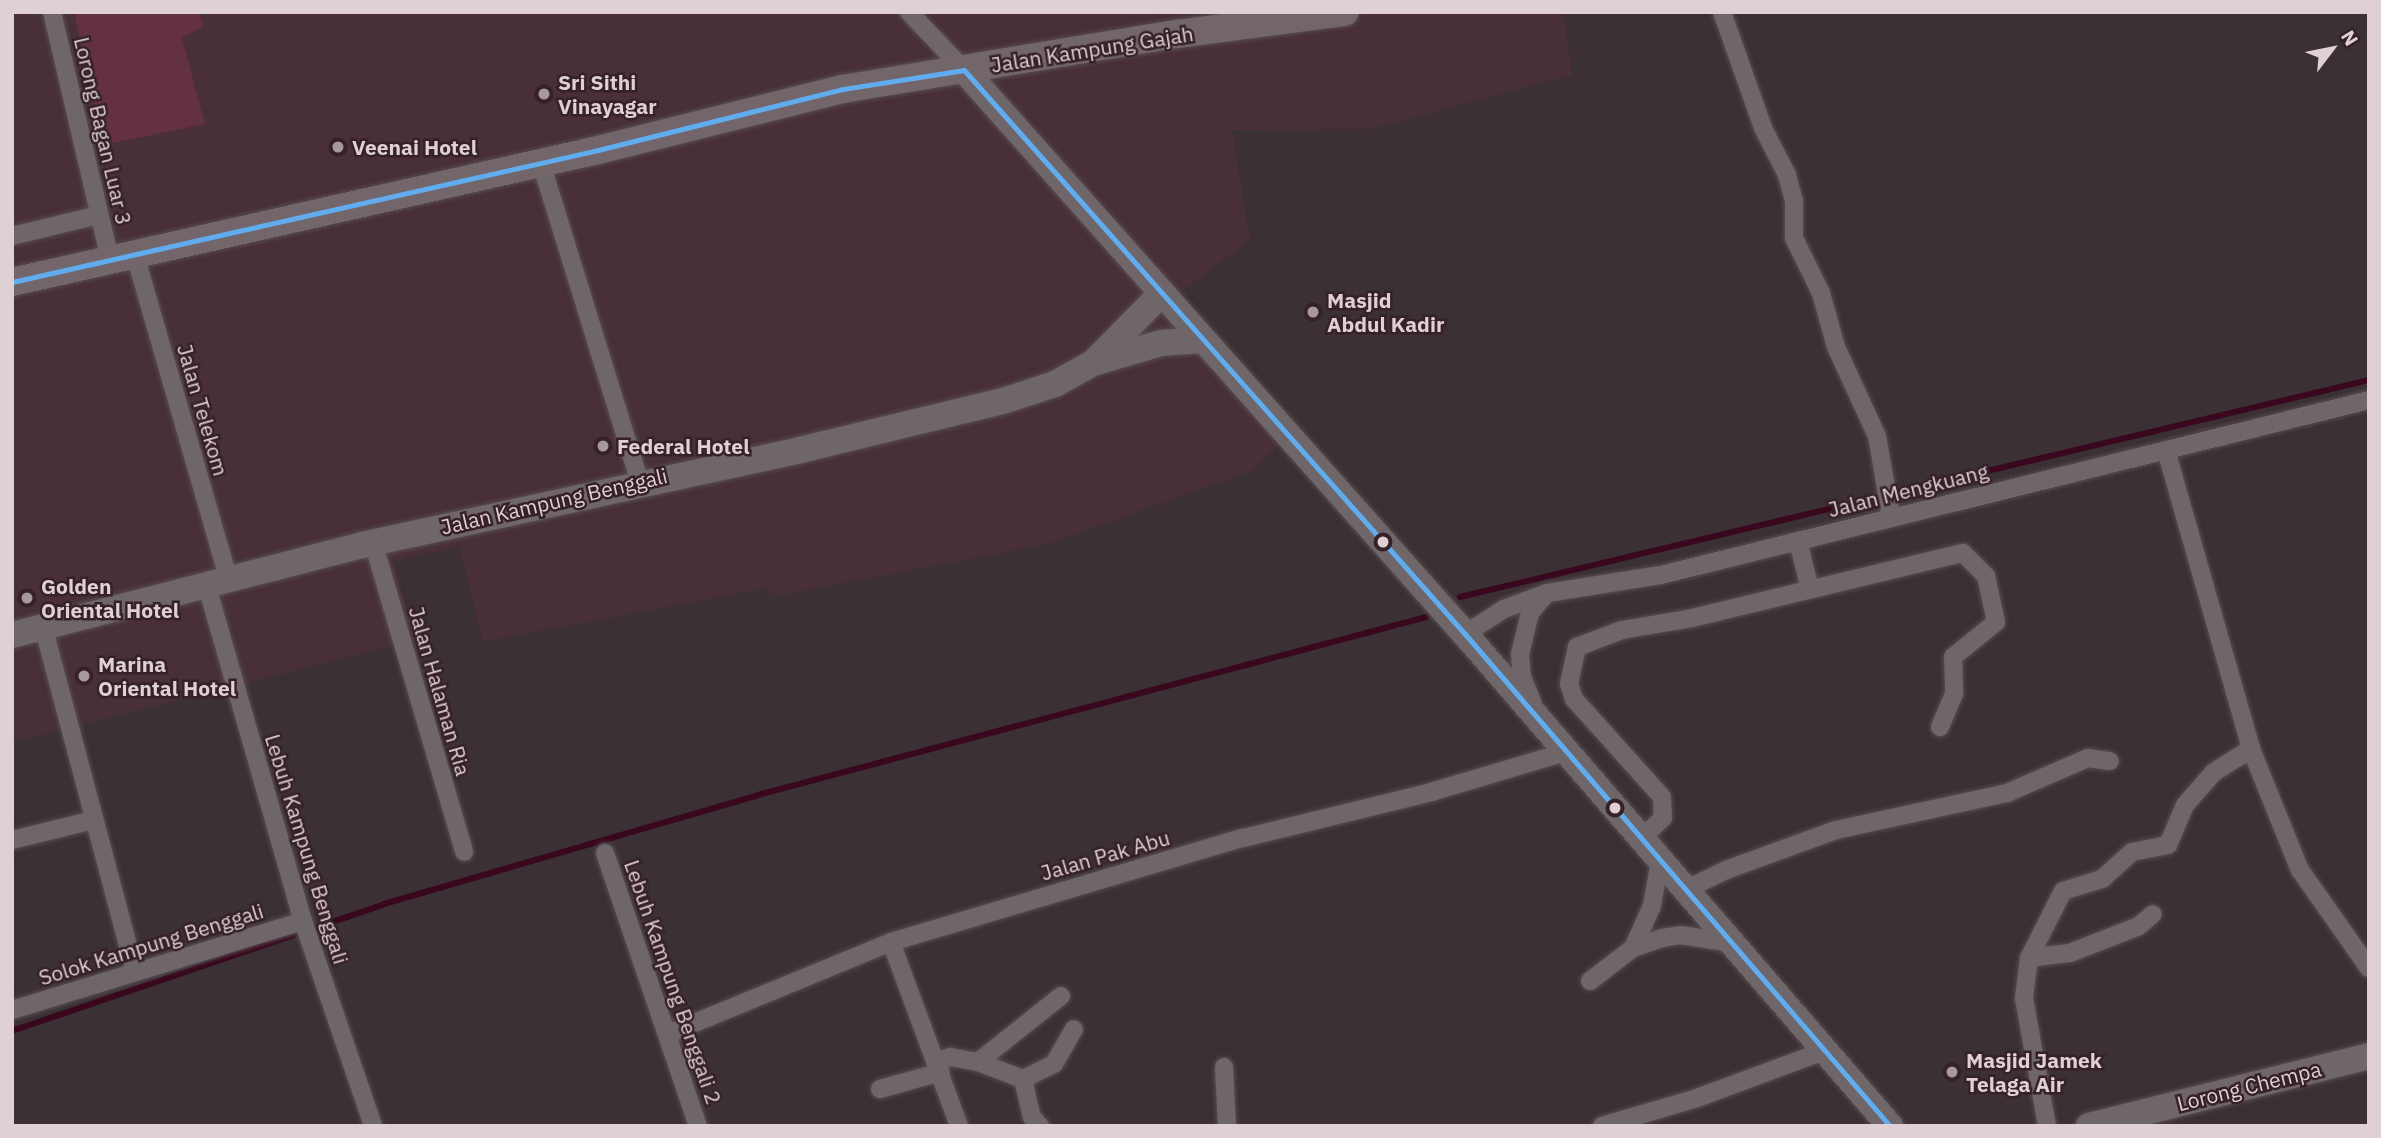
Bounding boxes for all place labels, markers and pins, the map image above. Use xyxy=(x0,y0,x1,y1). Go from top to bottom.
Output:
place label: Sri Sithi Vinayagar xyxy=(558,69,657,119)
marker: Sri Sithi Vinayagar xyxy=(536,86,552,102)
place label: Veenai Hotel xyxy=(352,134,477,160)
marker: Veenai Hotel xyxy=(330,139,346,155)
place label: Masjid Abdul Kadir xyxy=(1327,287,1444,337)
marker: Masjid Abdul Kadir xyxy=(1305,304,1321,320)
place label: Federal Hotel xyxy=(617,433,749,459)
marker: Federal Hotel xyxy=(595,438,611,454)
unlabelled marker xyxy=(1376,535,1390,549)
place label: Golden Oriental Hotel xyxy=(41,573,179,623)
marker: Golden Oriental Hotel xyxy=(19,590,35,606)
place label: Marina Oriental Hotel xyxy=(98,651,236,701)
marker: Marina Oriental Hotel xyxy=(76,668,92,684)
unlabelled marker xyxy=(1608,801,1622,815)
place label: Masjid Jamek Telaga Air xyxy=(1966,1047,2102,1097)
marker: Masjid Jamek Telaga Air xyxy=(1944,1064,1960,1080)

